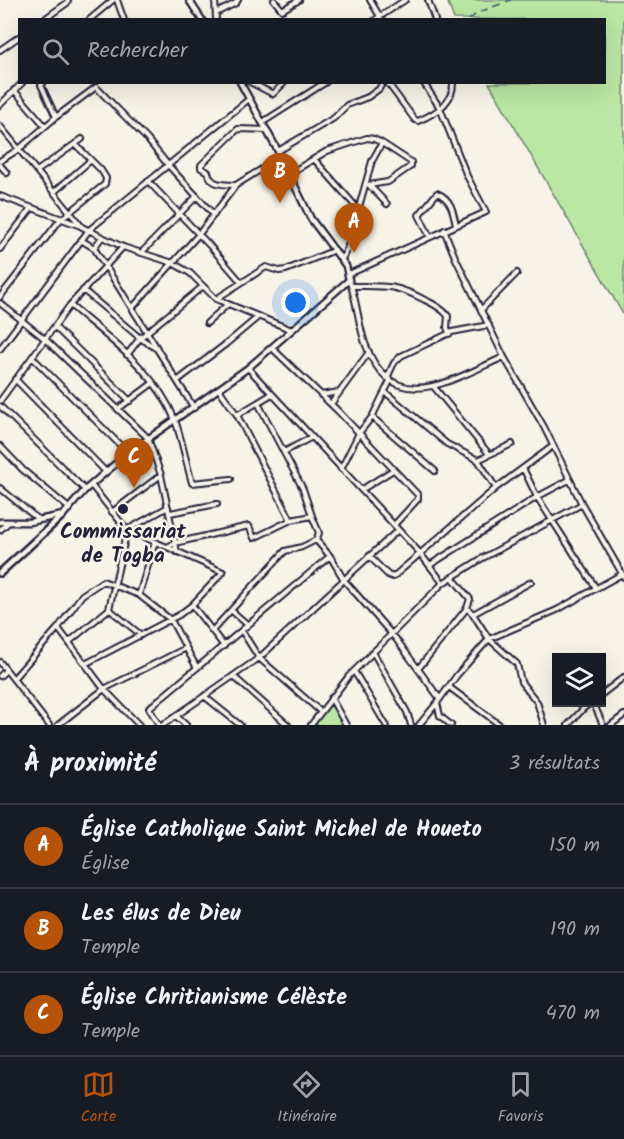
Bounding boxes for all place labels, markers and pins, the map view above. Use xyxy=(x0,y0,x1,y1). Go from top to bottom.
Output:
pin: B xyxy=(260,154,300,203)
pin: A xyxy=(334,204,374,253)
pin: C xyxy=(114,438,154,488)
marker: Commissariat de Togba xyxy=(116,502,130,516)
place label: Commissariat de Togba xyxy=(60,516,187,573)

